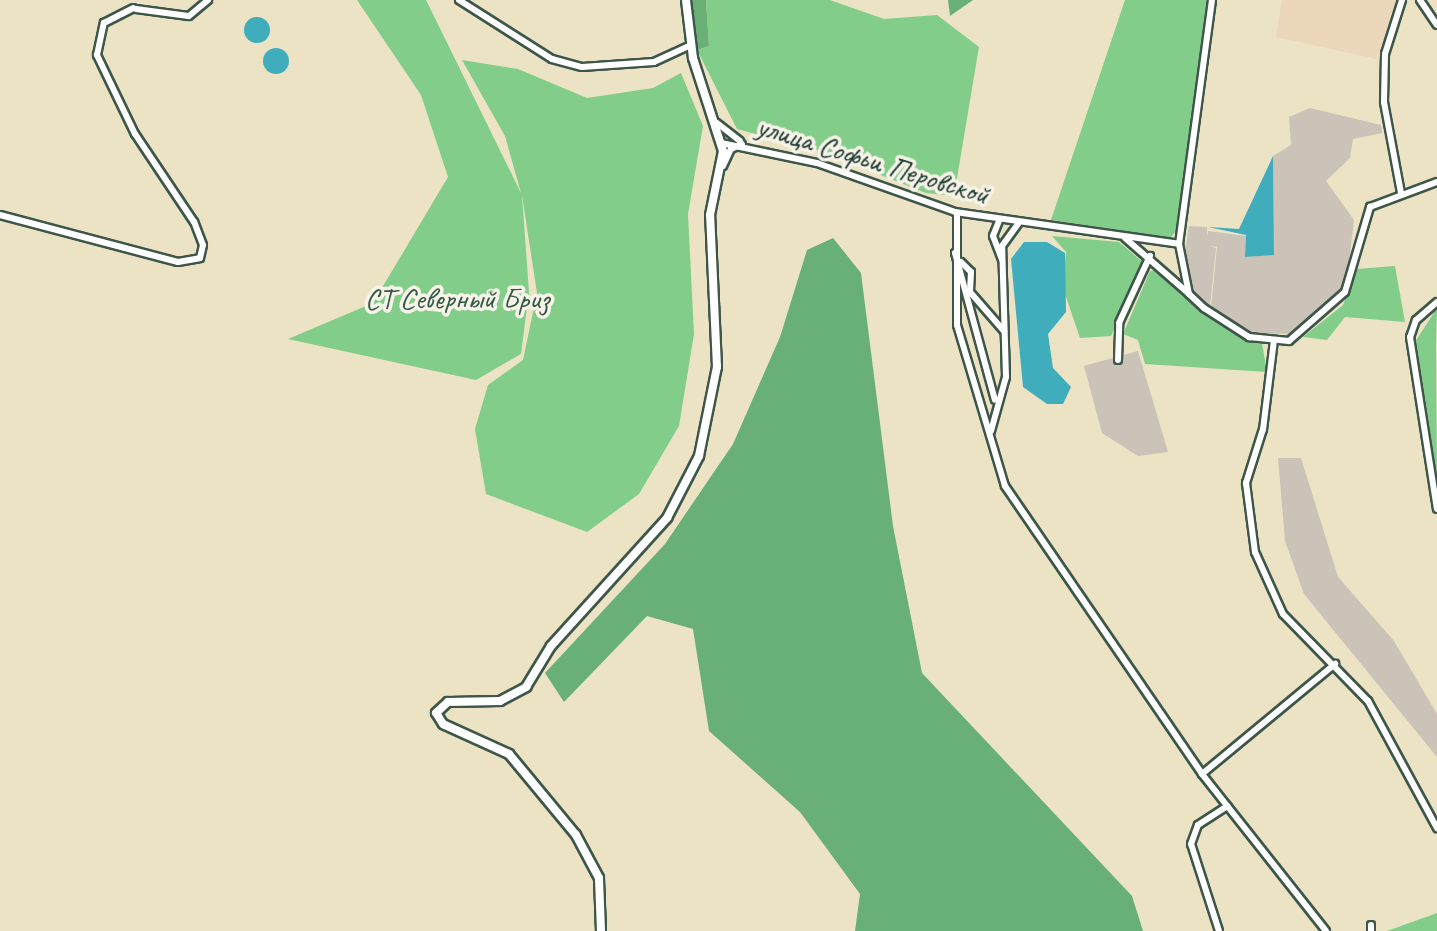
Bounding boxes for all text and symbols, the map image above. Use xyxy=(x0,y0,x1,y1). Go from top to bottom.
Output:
street label: улица Софьи Перовской xyxy=(754,108,992,212)
park label: СТ Северный Бриз xyxy=(365,280,549,316)

